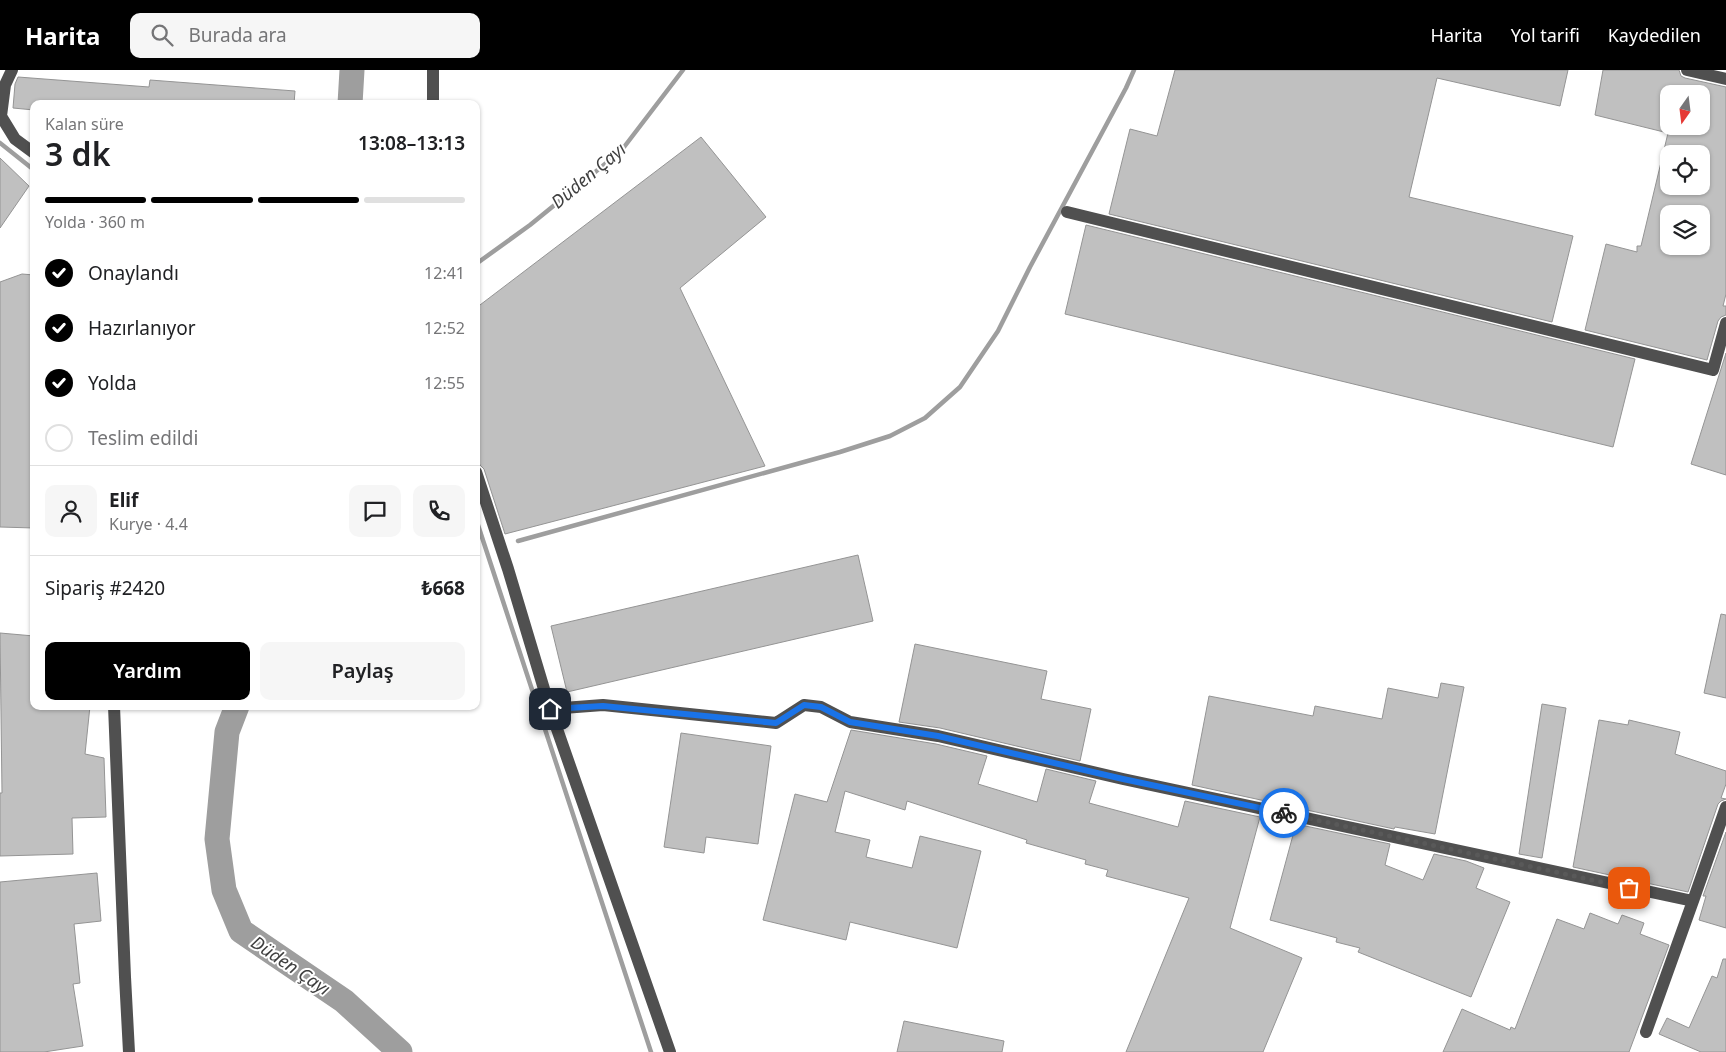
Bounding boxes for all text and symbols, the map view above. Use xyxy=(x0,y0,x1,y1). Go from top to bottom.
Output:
search box xyxy=(130,13,480,58)
text: Harita xyxy=(25,19,100,52)
icon: search xyxy=(148,21,176,49)
text: Burada ara xyxy=(188,22,287,48)
text: Harita xyxy=(1431,23,1483,47)
text: Yol tarifi xyxy=(1511,23,1580,47)
text: Kaydedilen xyxy=(1608,23,1701,47)
north arrow xyxy=(1660,85,1710,135)
map controls xyxy=(1660,85,1710,255)
text: Kalan süre xyxy=(45,113,124,135)
text: 13:08–13:13 xyxy=(358,130,465,156)
text: 3 dk xyxy=(45,132,110,175)
water label: Düden Çayı xyxy=(546,136,631,213)
button: locate xyxy=(1660,145,1710,195)
button: layers xyxy=(1660,205,1710,255)
text: Yolda · 360 m xyxy=(45,211,145,233)
icon: check xyxy=(45,259,73,287)
text: Onaylandı xyxy=(88,260,179,286)
text: 12:41 xyxy=(424,262,465,284)
icon: check xyxy=(45,314,73,342)
text: Hazırlanıyor xyxy=(88,315,196,341)
text: 12:52 xyxy=(424,317,465,339)
icon: check xyxy=(45,369,73,397)
text: Yolda xyxy=(88,370,137,396)
text: 12:55 xyxy=(424,372,465,394)
text: Teslim edildi xyxy=(88,425,198,451)
button: person xyxy=(45,485,97,537)
button: chat xyxy=(349,485,401,537)
button: phone xyxy=(413,485,465,537)
text: Elif xyxy=(109,487,138,513)
text: Kurye · 4.4 xyxy=(109,513,188,535)
text: Sipariş #2420 xyxy=(45,575,165,601)
text: ₺668 xyxy=(422,575,465,601)
button: Yardım xyxy=(45,642,250,700)
button: Paylaş xyxy=(260,642,465,700)
pin xyxy=(529,688,571,730)
icon: home xyxy=(536,695,564,723)
courier xyxy=(1259,788,1309,838)
icon: bike xyxy=(1270,799,1298,827)
pin xyxy=(1608,867,1650,909)
icon: bag xyxy=(1615,874,1643,902)
water label: Düden Çayı xyxy=(247,930,336,1001)

